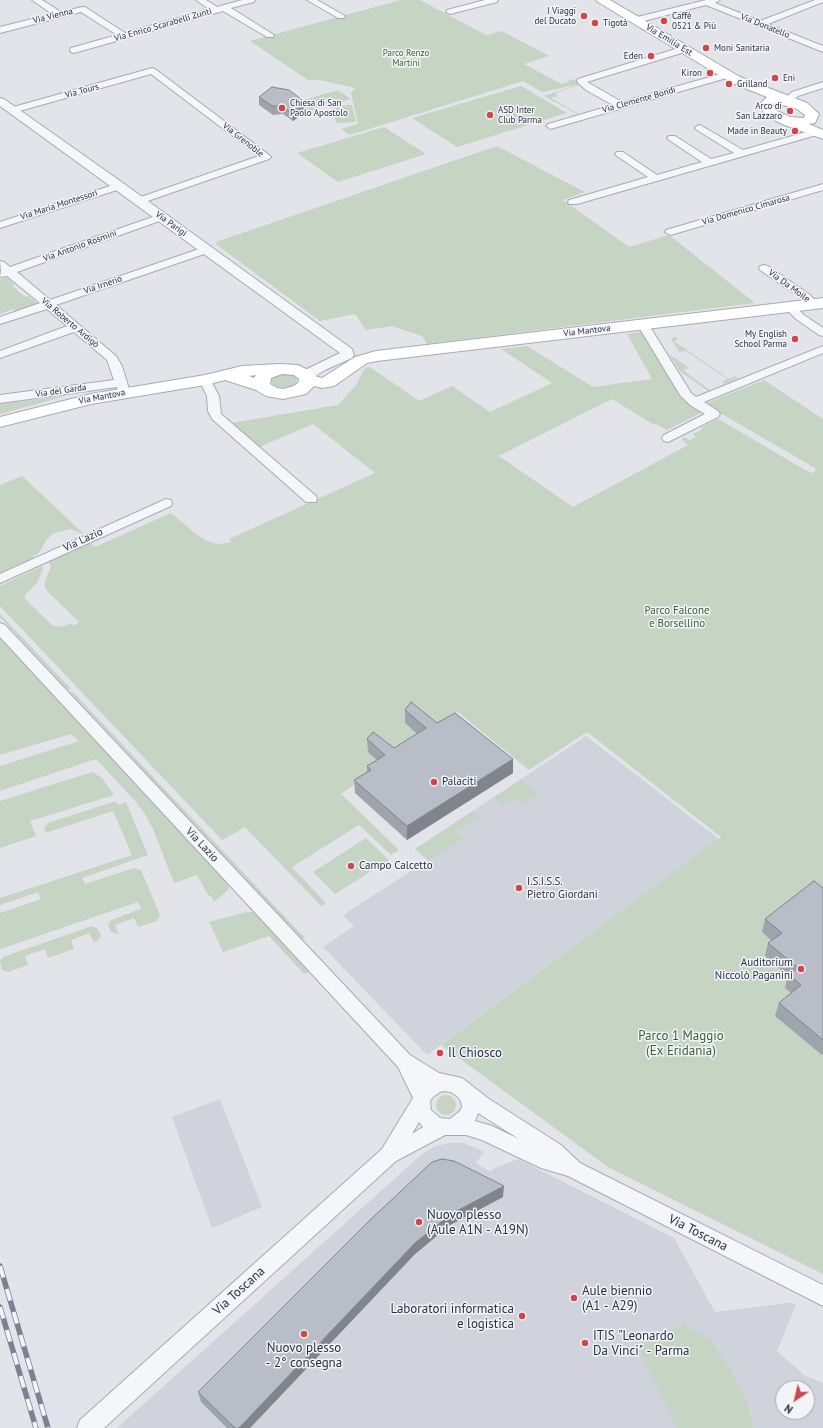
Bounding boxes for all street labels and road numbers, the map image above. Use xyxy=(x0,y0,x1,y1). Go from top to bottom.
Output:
street label: Via Vienna xyxy=(32,6,74,26)
street label: Via Enrico Scarabelli Zunti xyxy=(113,6,213,44)
street label: Via Donatello xyxy=(739,11,791,41)
street label: Via Emilia Est xyxy=(644,22,694,58)
street label: Via Tours xyxy=(64,81,100,101)
street label: Via Clemente Bondi xyxy=(601,84,677,116)
street label: Via Grenoble xyxy=(220,121,266,159)
street label: Via Maria Montessori xyxy=(19,187,99,223)
street label: Via Domenico Cimarosa xyxy=(701,192,791,228)
street label: Via Parigi xyxy=(153,209,189,239)
street label: Via Antonio Rosmini xyxy=(42,228,118,264)
street label: Via Da Moile xyxy=(766,267,812,305)
street label: Via Irnerio xyxy=(82,273,124,297)
street label: Via Roberto Ardigò xyxy=(39,296,101,350)
street label: Via Mantova xyxy=(563,323,611,339)
street label: Via del Garda xyxy=(35,382,87,400)
street label: Via Mantova xyxy=(78,387,126,407)
street label: Via Lazio xyxy=(61,525,105,555)
street label: Via Lazio xyxy=(183,825,221,865)
street label: Via Toscana xyxy=(666,1211,730,1255)
street label: Via Toscana xyxy=(210,1264,268,1318)

